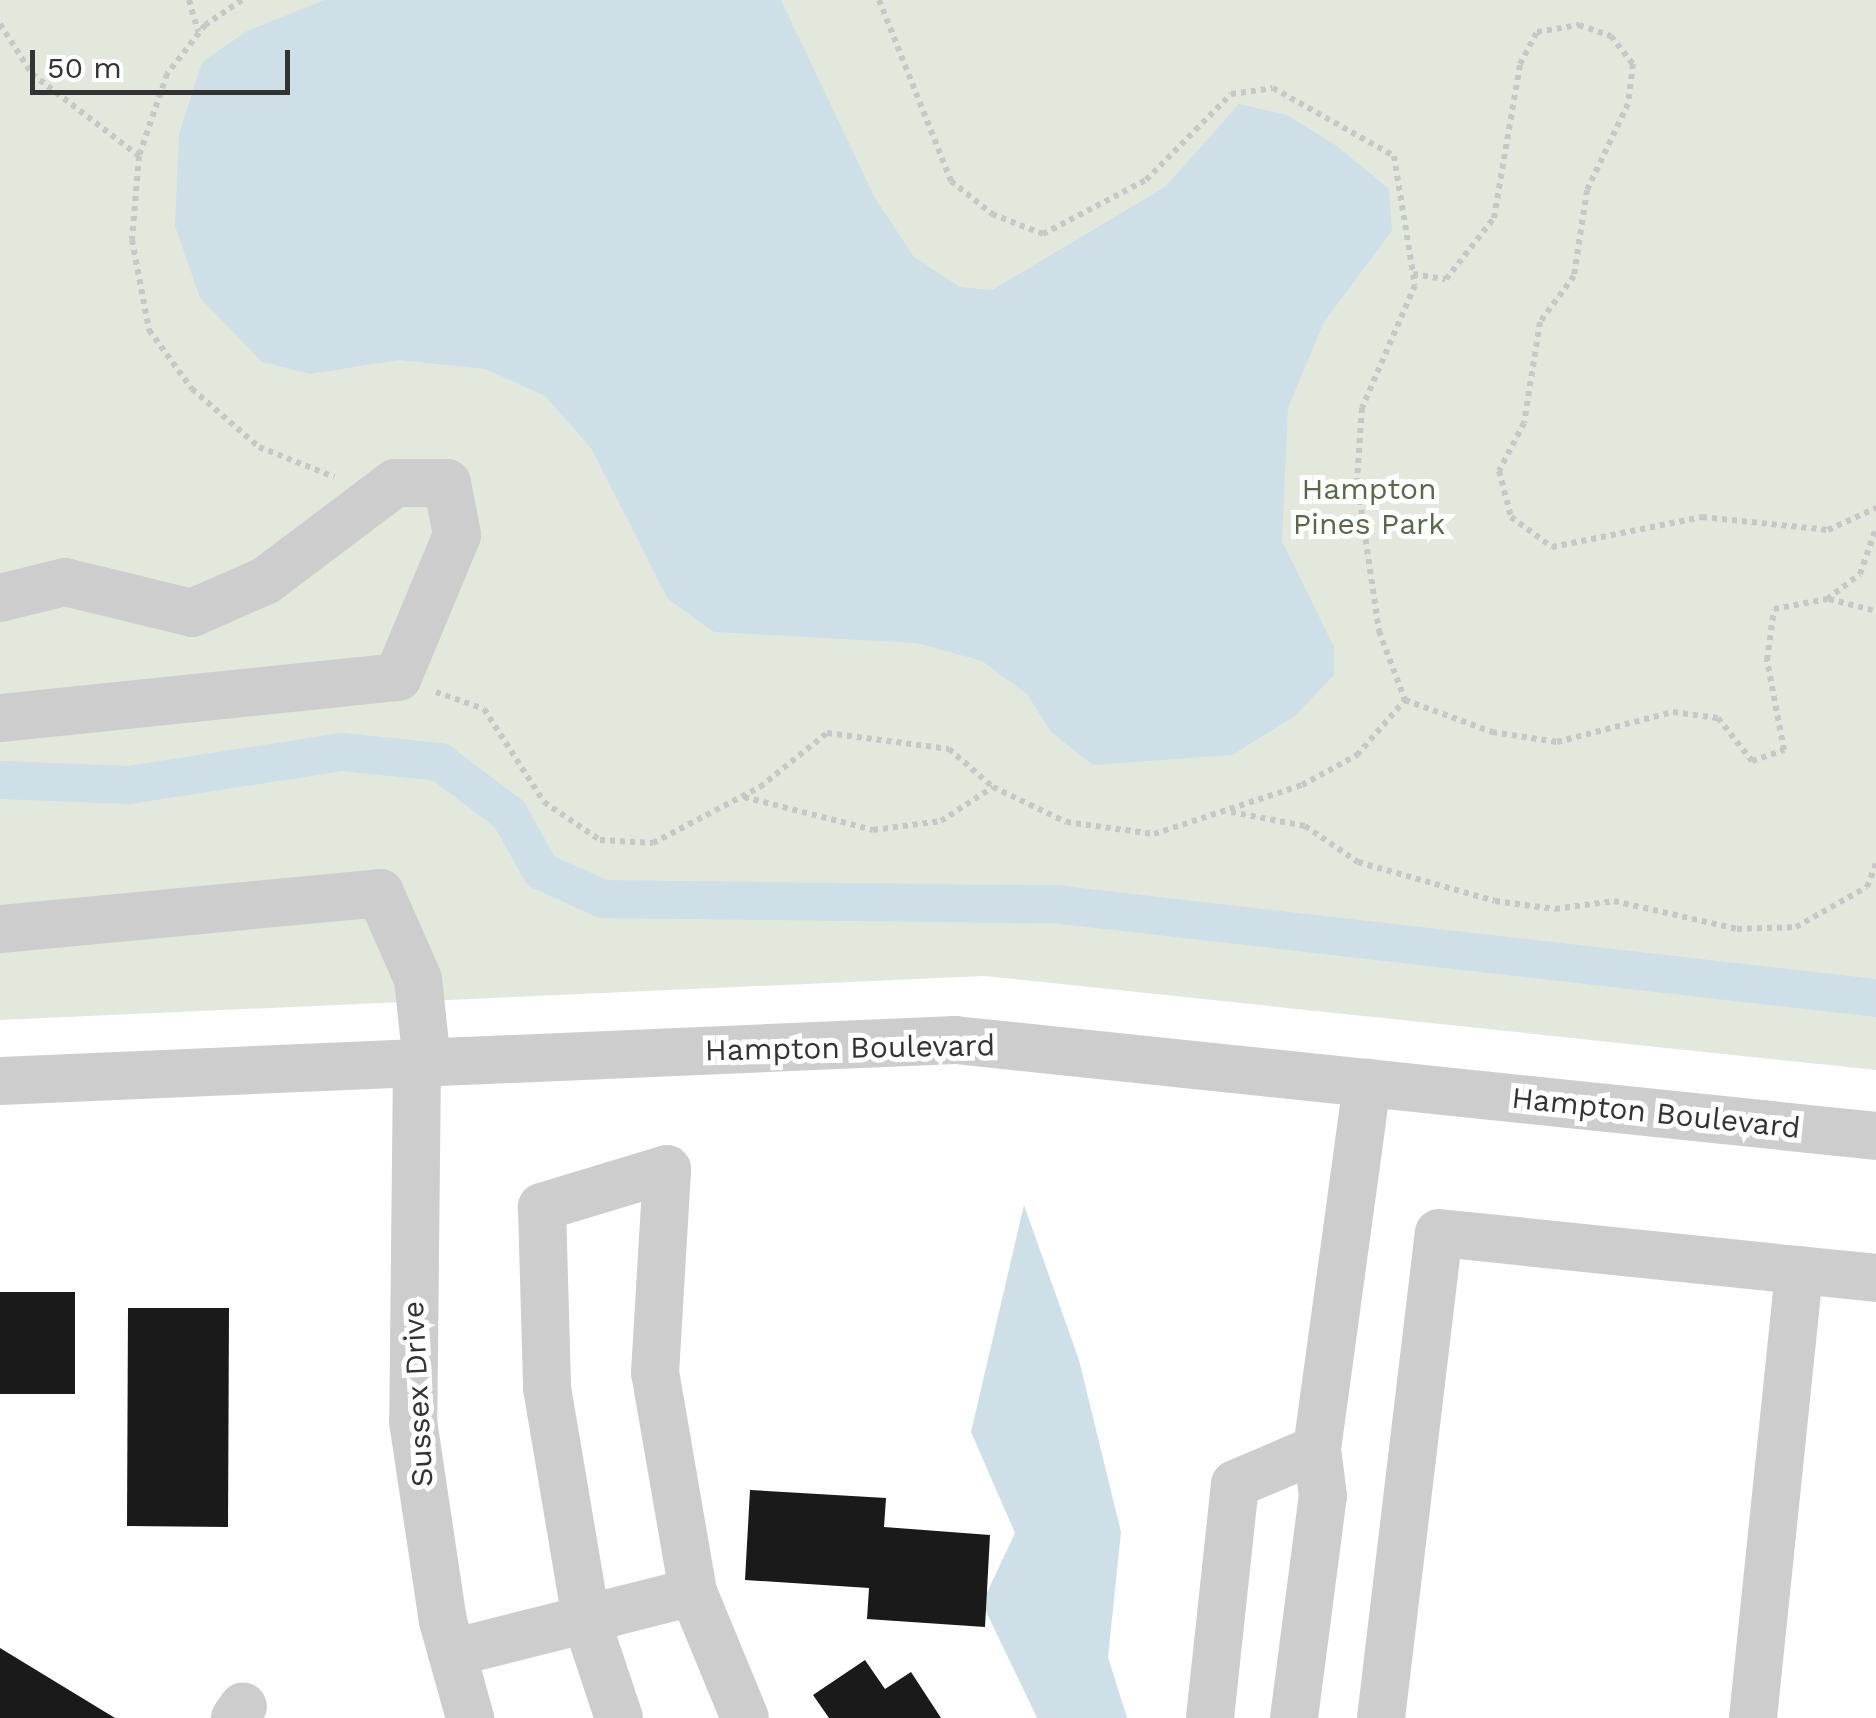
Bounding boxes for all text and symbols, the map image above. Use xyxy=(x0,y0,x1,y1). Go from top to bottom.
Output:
scale bar xyxy=(35,30,295,92)
text: 50 m xyxy=(47,50,122,85)
park label: Hampton Pines Park xyxy=(1293,471,1445,542)
street label: Hampton Boulevard xyxy=(705,1027,995,1069)
street label: Hampton Boulevard xyxy=(1510,1080,1802,1146)
street label: Sussex Drive xyxy=(395,1300,441,1488)

